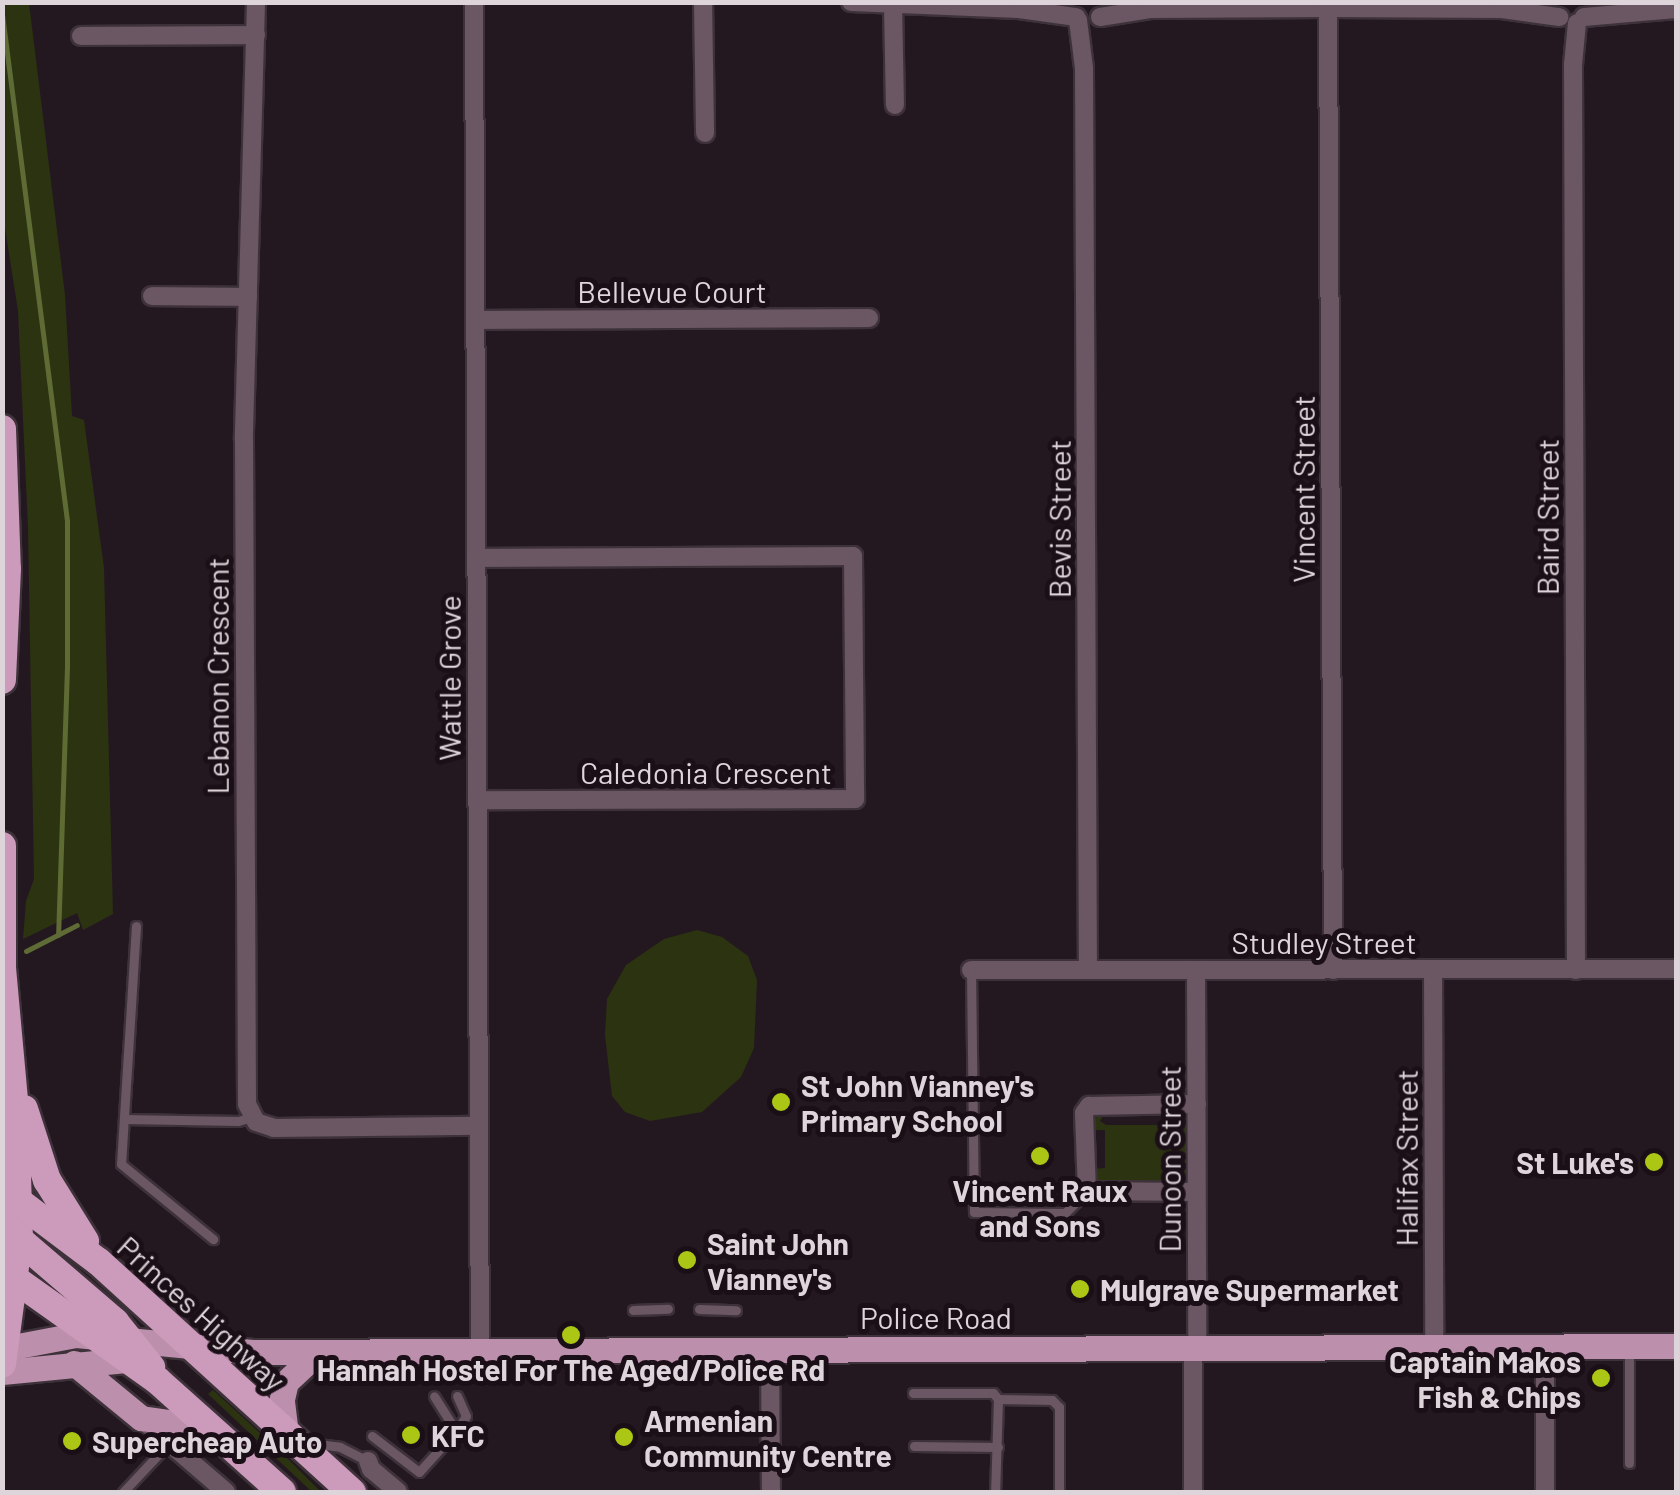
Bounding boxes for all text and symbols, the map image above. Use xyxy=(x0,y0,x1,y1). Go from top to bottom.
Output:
street label: Bellevue Court xyxy=(577,273,767,309)
street label: Vincent Street xyxy=(1285,395,1321,583)
street label: Baird Street xyxy=(1529,439,1565,595)
street label: Bevis Street xyxy=(1041,440,1077,598)
street label: Lebanon Crescent xyxy=(199,558,235,794)
street label: Wattle Grove xyxy=(431,595,467,761)
street label: Caledonia Crescent xyxy=(580,754,832,790)
street label: Studley Street xyxy=(1231,924,1417,960)
street label: Dunoon Street xyxy=(1151,1066,1187,1252)
place label: St John Vianney's Primary School xyxy=(801,1067,1034,1138)
street label: Halifax Street xyxy=(1388,1069,1424,1247)
marker: St John Vianney's Primary School xyxy=(770,1091,792,1113)
place label: St Luke's xyxy=(1516,1144,1634,1180)
marker: Vincent Raux and Sons xyxy=(1029,1145,1051,1167)
marker: St Luke's xyxy=(1643,1151,1665,1173)
place label: Vincent Raux and Sons xyxy=(952,1172,1128,1242)
place label: Saint John Vianney's xyxy=(707,1225,849,1296)
street label: Princes Highway xyxy=(111,1228,293,1398)
marker: Saint John Vianney's xyxy=(676,1249,698,1271)
place label: Mulgrave Supermarket xyxy=(1100,1271,1399,1307)
marker: Mulgrave Supermarket xyxy=(1069,1278,1091,1300)
street label: Police Road xyxy=(860,1299,1012,1335)
marker: Hannah Hostel For The Aged/Police Rd xyxy=(560,1324,582,1346)
place label: Captain Makos Fish & Chips xyxy=(1389,1343,1581,1414)
place label: Hannah Hostel For The Aged/Police Rd xyxy=(317,1351,825,1387)
marker: Captain Makos Fish & Chips xyxy=(1590,1367,1612,1389)
place label: Armenian Community Centre xyxy=(644,1402,892,1472)
place label: KFC xyxy=(431,1417,485,1453)
place label: Supercheap Auto xyxy=(92,1423,323,1459)
marker: KFC xyxy=(400,1424,422,1446)
marker: Armenian Community Centre xyxy=(613,1426,635,1448)
marker: Supercheap Auto xyxy=(61,1430,83,1452)

